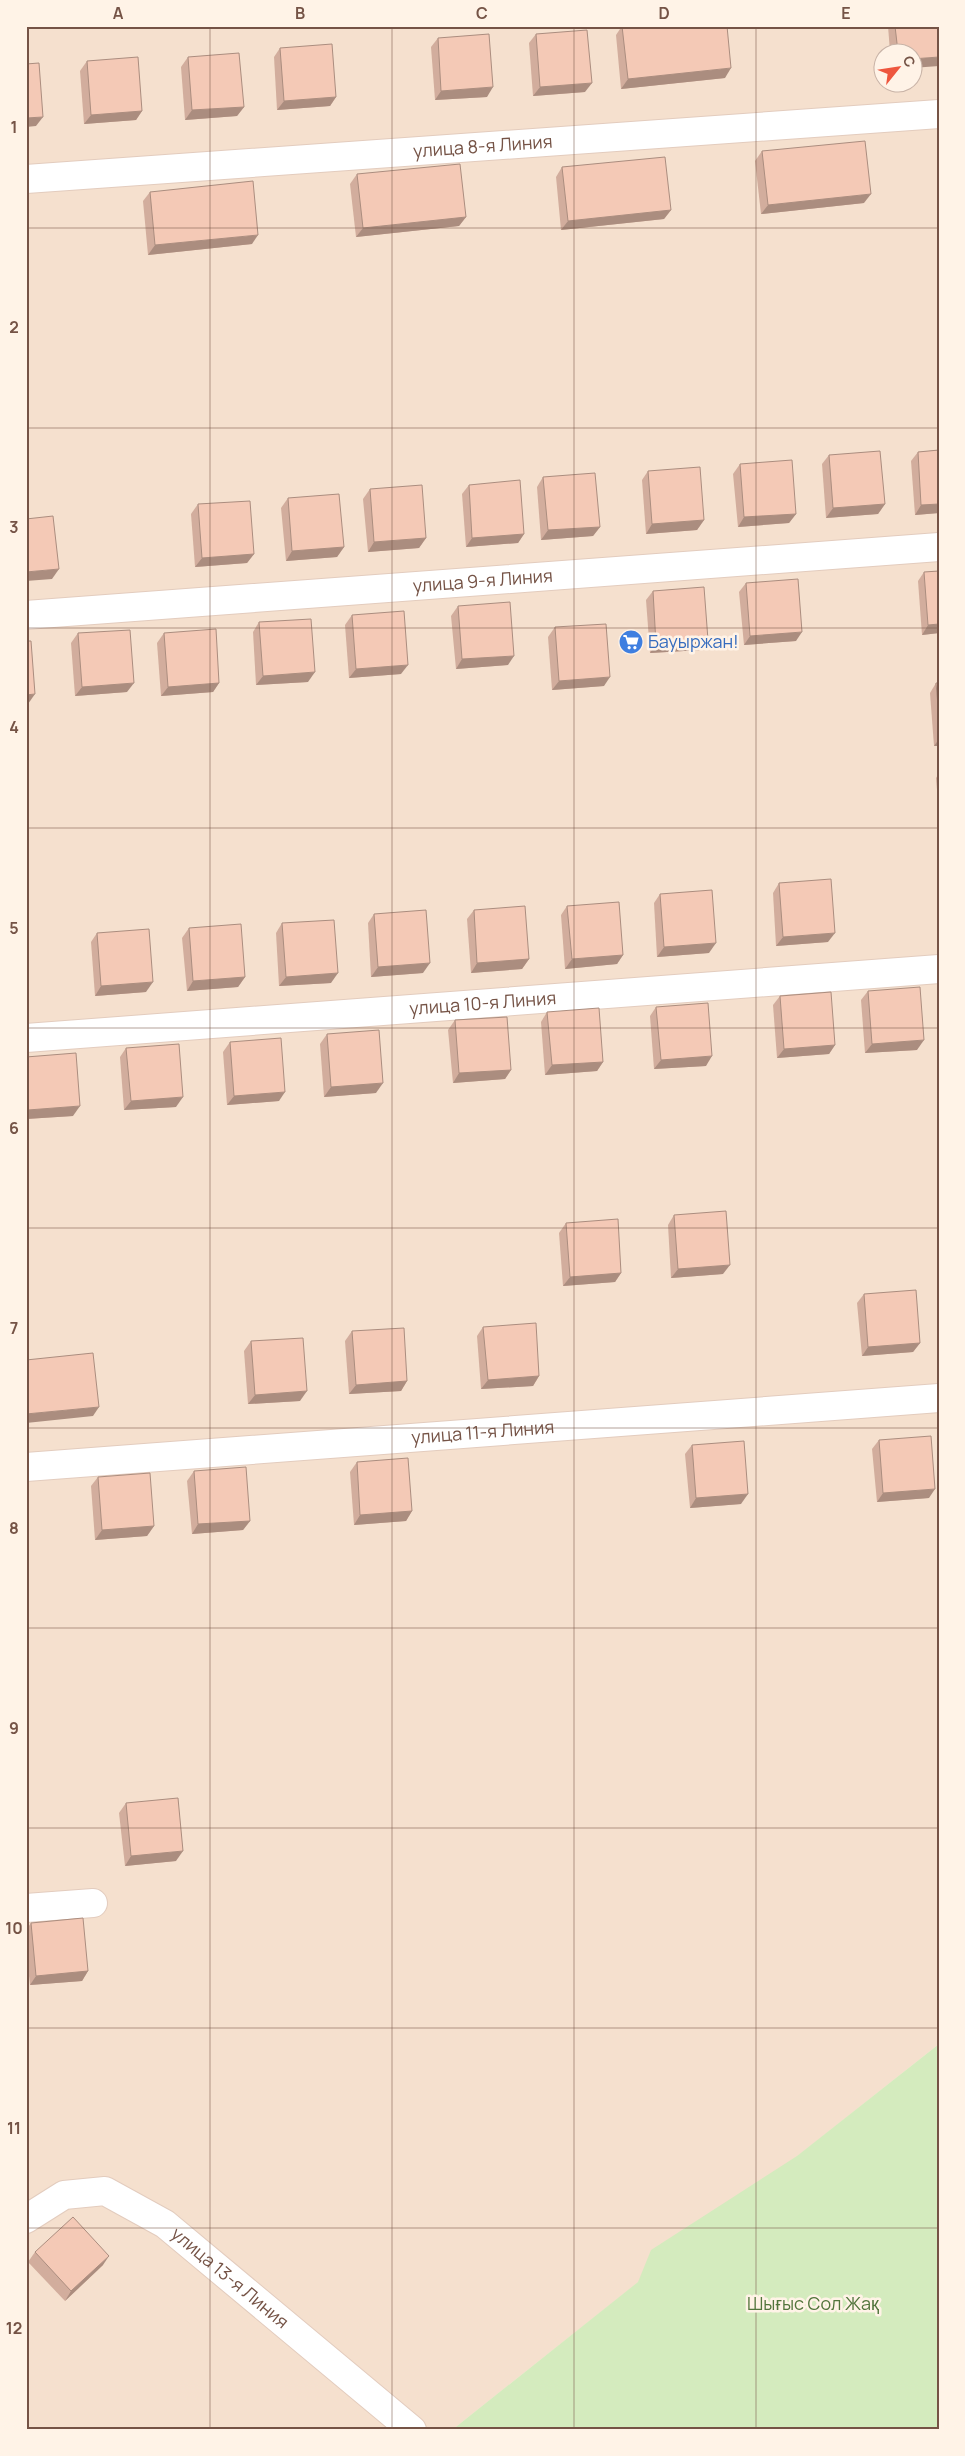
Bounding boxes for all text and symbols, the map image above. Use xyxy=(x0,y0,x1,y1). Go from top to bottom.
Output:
text: A xyxy=(113,2,124,24)
text: B xyxy=(295,2,305,24)
text: C xyxy=(476,2,488,24)
text: D xyxy=(658,2,670,24)
text: E xyxy=(841,2,851,24)
north arrow xyxy=(872,42,922,92)
text: С xyxy=(899,52,921,70)
text: 1 xyxy=(10,116,18,138)
street label: улица 8-я Линия xyxy=(412,129,553,162)
text: 2 xyxy=(9,316,19,338)
text: 3 xyxy=(9,516,19,538)
street label: улица 9-я Линия xyxy=(412,563,554,597)
supermarket icon: Бауыржан! xyxy=(618,629,644,655)
place label: Бауыржан! xyxy=(648,629,739,653)
text: 4 xyxy=(9,716,19,738)
text: 5 xyxy=(9,917,19,939)
street label: улица 10-я Линия xyxy=(408,985,557,1020)
text: 6 xyxy=(9,1117,19,1139)
text: 7 xyxy=(10,1317,18,1339)
street label: улица 11-я Линия xyxy=(410,1414,555,1449)
text: 8 xyxy=(9,1517,19,1539)
text: 9 xyxy=(9,1717,19,1739)
text: 10 xyxy=(5,1917,23,1939)
text: 11 xyxy=(7,2117,21,2139)
street label: улица 13-я Линия xyxy=(167,2221,294,2333)
park label: Шығыс Сол Жақ xyxy=(747,2291,879,2315)
text: 12 xyxy=(6,2317,22,2339)

